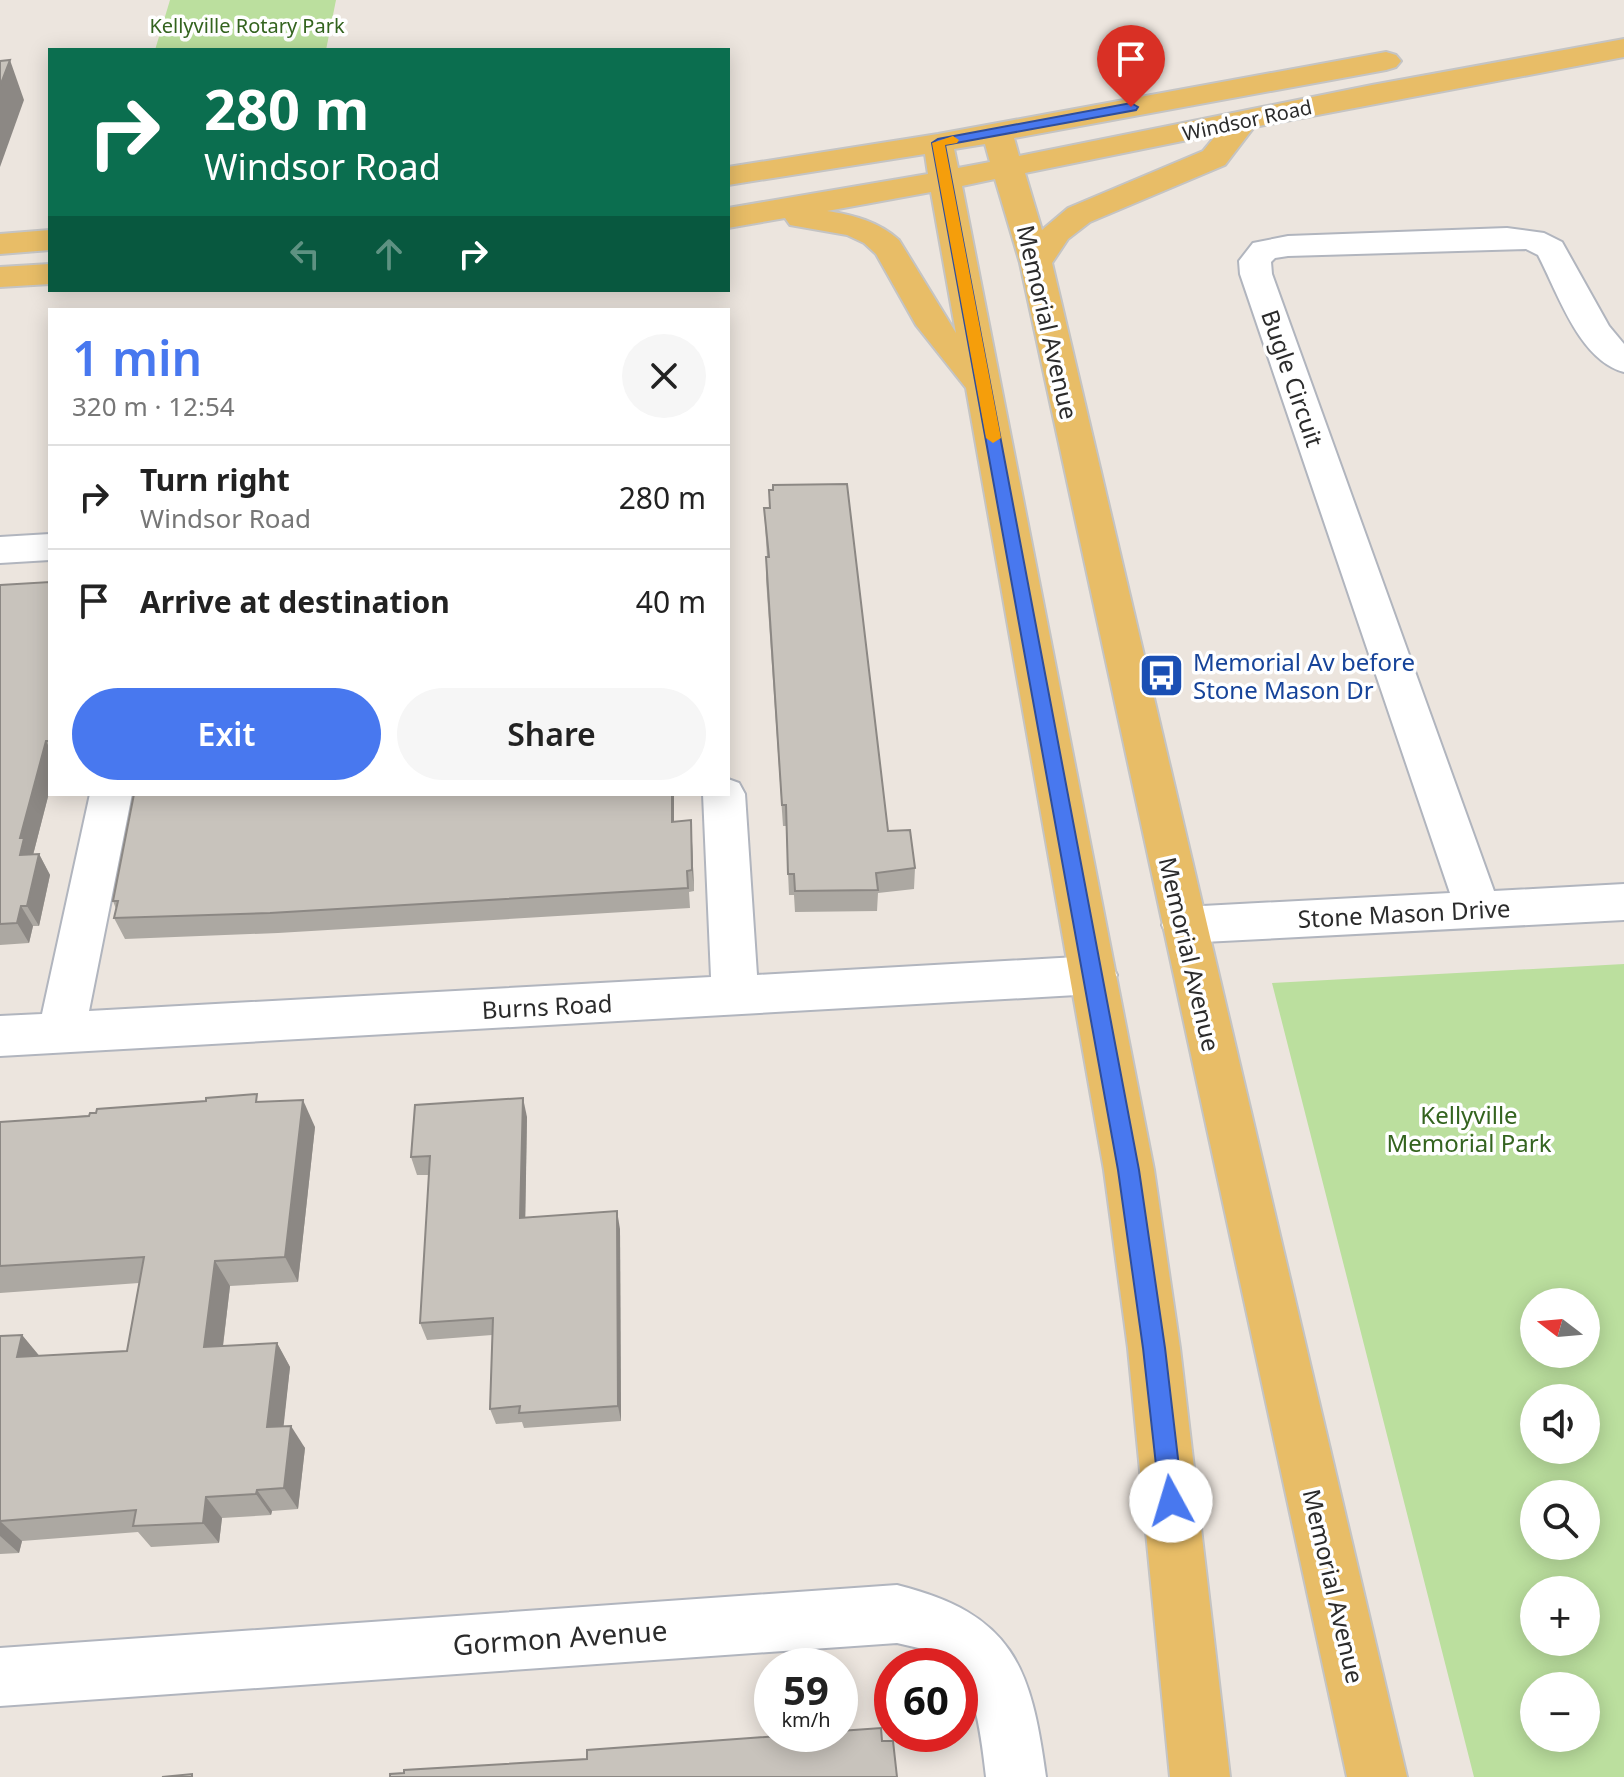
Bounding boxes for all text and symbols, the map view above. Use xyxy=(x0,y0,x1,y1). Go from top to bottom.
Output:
park label: Kellyville Rotary Park xyxy=(149,12,345,39)
pin xyxy=(1097,25,1165,107)
icon: arrive xyxy=(1109,37,1153,81)
text: 280 m xyxy=(204,70,369,146)
icon: right xyxy=(72,80,176,184)
street label: Windsor Road xyxy=(1180,93,1314,147)
text: Windsor Road xyxy=(204,142,441,191)
street label: Memorial Avenue xyxy=(1010,222,1086,422)
icon: left xyxy=(283,232,327,276)
icon: ahead xyxy=(367,232,411,276)
icon: right xyxy=(451,232,495,276)
street label: Bugle Circuit xyxy=(1254,305,1332,451)
text: 1 min xyxy=(72,325,202,390)
button: close xyxy=(622,334,706,418)
text: 320 m · 12:54 xyxy=(72,388,235,424)
text: Turn right xyxy=(140,459,290,500)
icon: right xyxy=(72,475,116,519)
text: 280 m xyxy=(619,477,706,518)
text: Windsor Road xyxy=(140,500,311,536)
icon: arrive xyxy=(72,579,116,623)
text: Arrive at destination xyxy=(140,581,450,622)
text: 40 m xyxy=(636,581,706,622)
place label: Memorial Av before Stone Mason Dr xyxy=(1193,645,1415,706)
bus stop icon: Memorial Av before Stone Mason Dr xyxy=(1138,651,1186,699)
button: Exit xyxy=(72,688,381,780)
button: Share xyxy=(397,688,706,780)
street label: Memorial Avenue xyxy=(1152,854,1228,1054)
street label: Stone Mason Drive xyxy=(1297,891,1511,935)
street label: Burns Road xyxy=(481,986,613,1026)
park label: Kellyville Memorial Park xyxy=(1387,1098,1552,1159)
north arrow xyxy=(1520,1288,1600,1368)
map controls xyxy=(1520,1288,1600,1752)
button: sound xyxy=(1520,1384,1600,1464)
position arrow xyxy=(1129,1459,1213,1543)
button: search xyxy=(1520,1480,1600,1560)
street label: Memorial Avenue xyxy=(1296,1486,1372,1686)
button: + xyxy=(1520,1576,1600,1656)
street label: Gormon Avenue xyxy=(451,1611,669,1663)
speed limit sign: 60 xyxy=(874,1648,978,1752)
text: 59 xyxy=(783,1662,829,1717)
button: − xyxy=(1520,1672,1600,1752)
text: km/h xyxy=(781,1706,831,1733)

